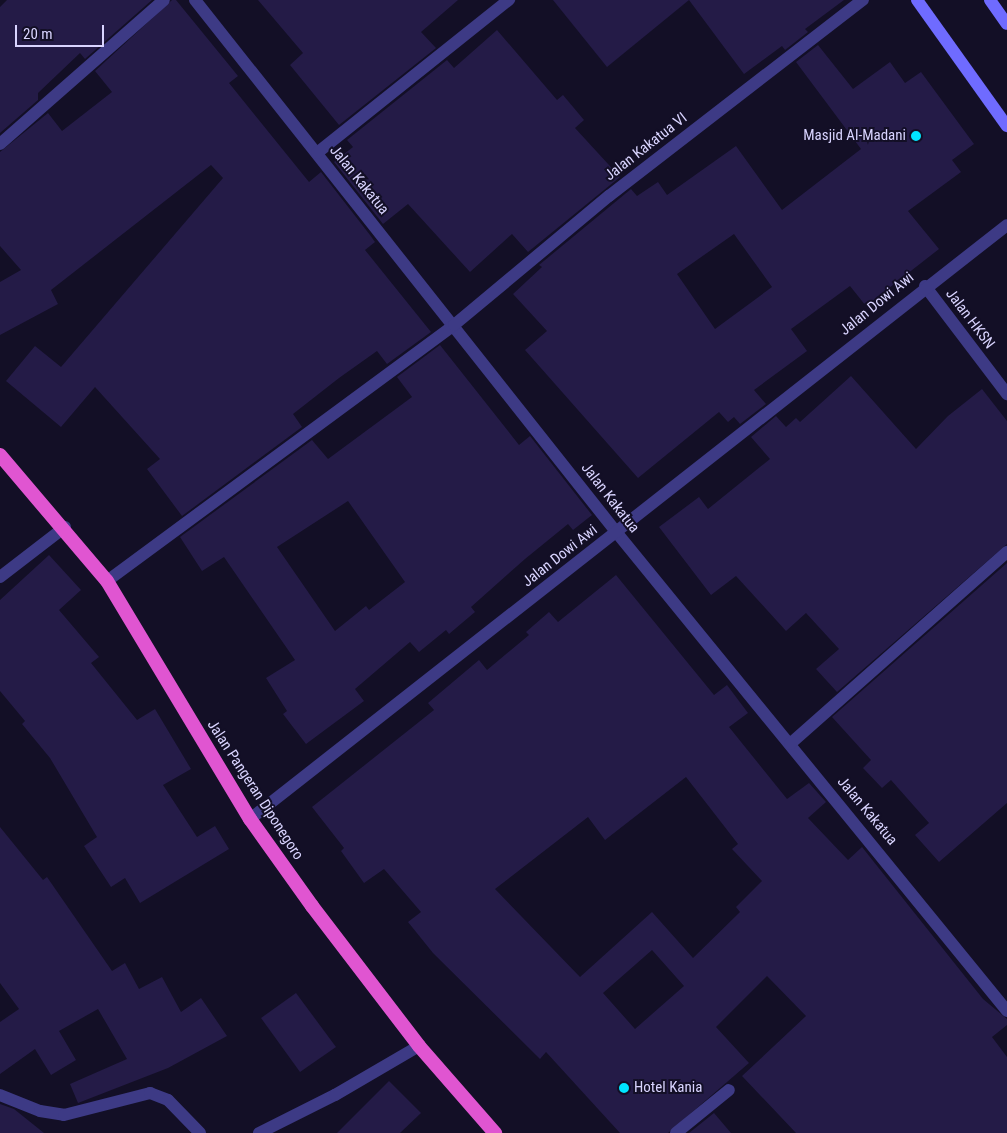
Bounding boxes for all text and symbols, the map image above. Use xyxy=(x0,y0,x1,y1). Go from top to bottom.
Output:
scale bar xyxy=(18,15,106,47)
text: 20 m xyxy=(23,25,53,43)
street label: Jalan Kakatua VI xyxy=(601,109,691,185)
place label: Masjid Al-Madani xyxy=(803,127,906,145)
marker: Masjid Al-Madani xyxy=(910,130,922,142)
street label: Jalan Kakatua xyxy=(326,142,392,218)
street label: Jalan Dowi Awi xyxy=(836,269,918,339)
street label: Jalan HKSN xyxy=(942,286,998,352)
street label: Jalan Kakatua xyxy=(577,459,643,537)
street label: Jalan Dowi Awi xyxy=(519,521,601,591)
street label: Jalan Pangeran Diponegoro xyxy=(203,717,307,863)
street label: Jalan Kakatua xyxy=(833,773,901,849)
place label: Hotel Kania xyxy=(634,1079,702,1097)
marker: Hotel Kania xyxy=(618,1082,630,1094)

